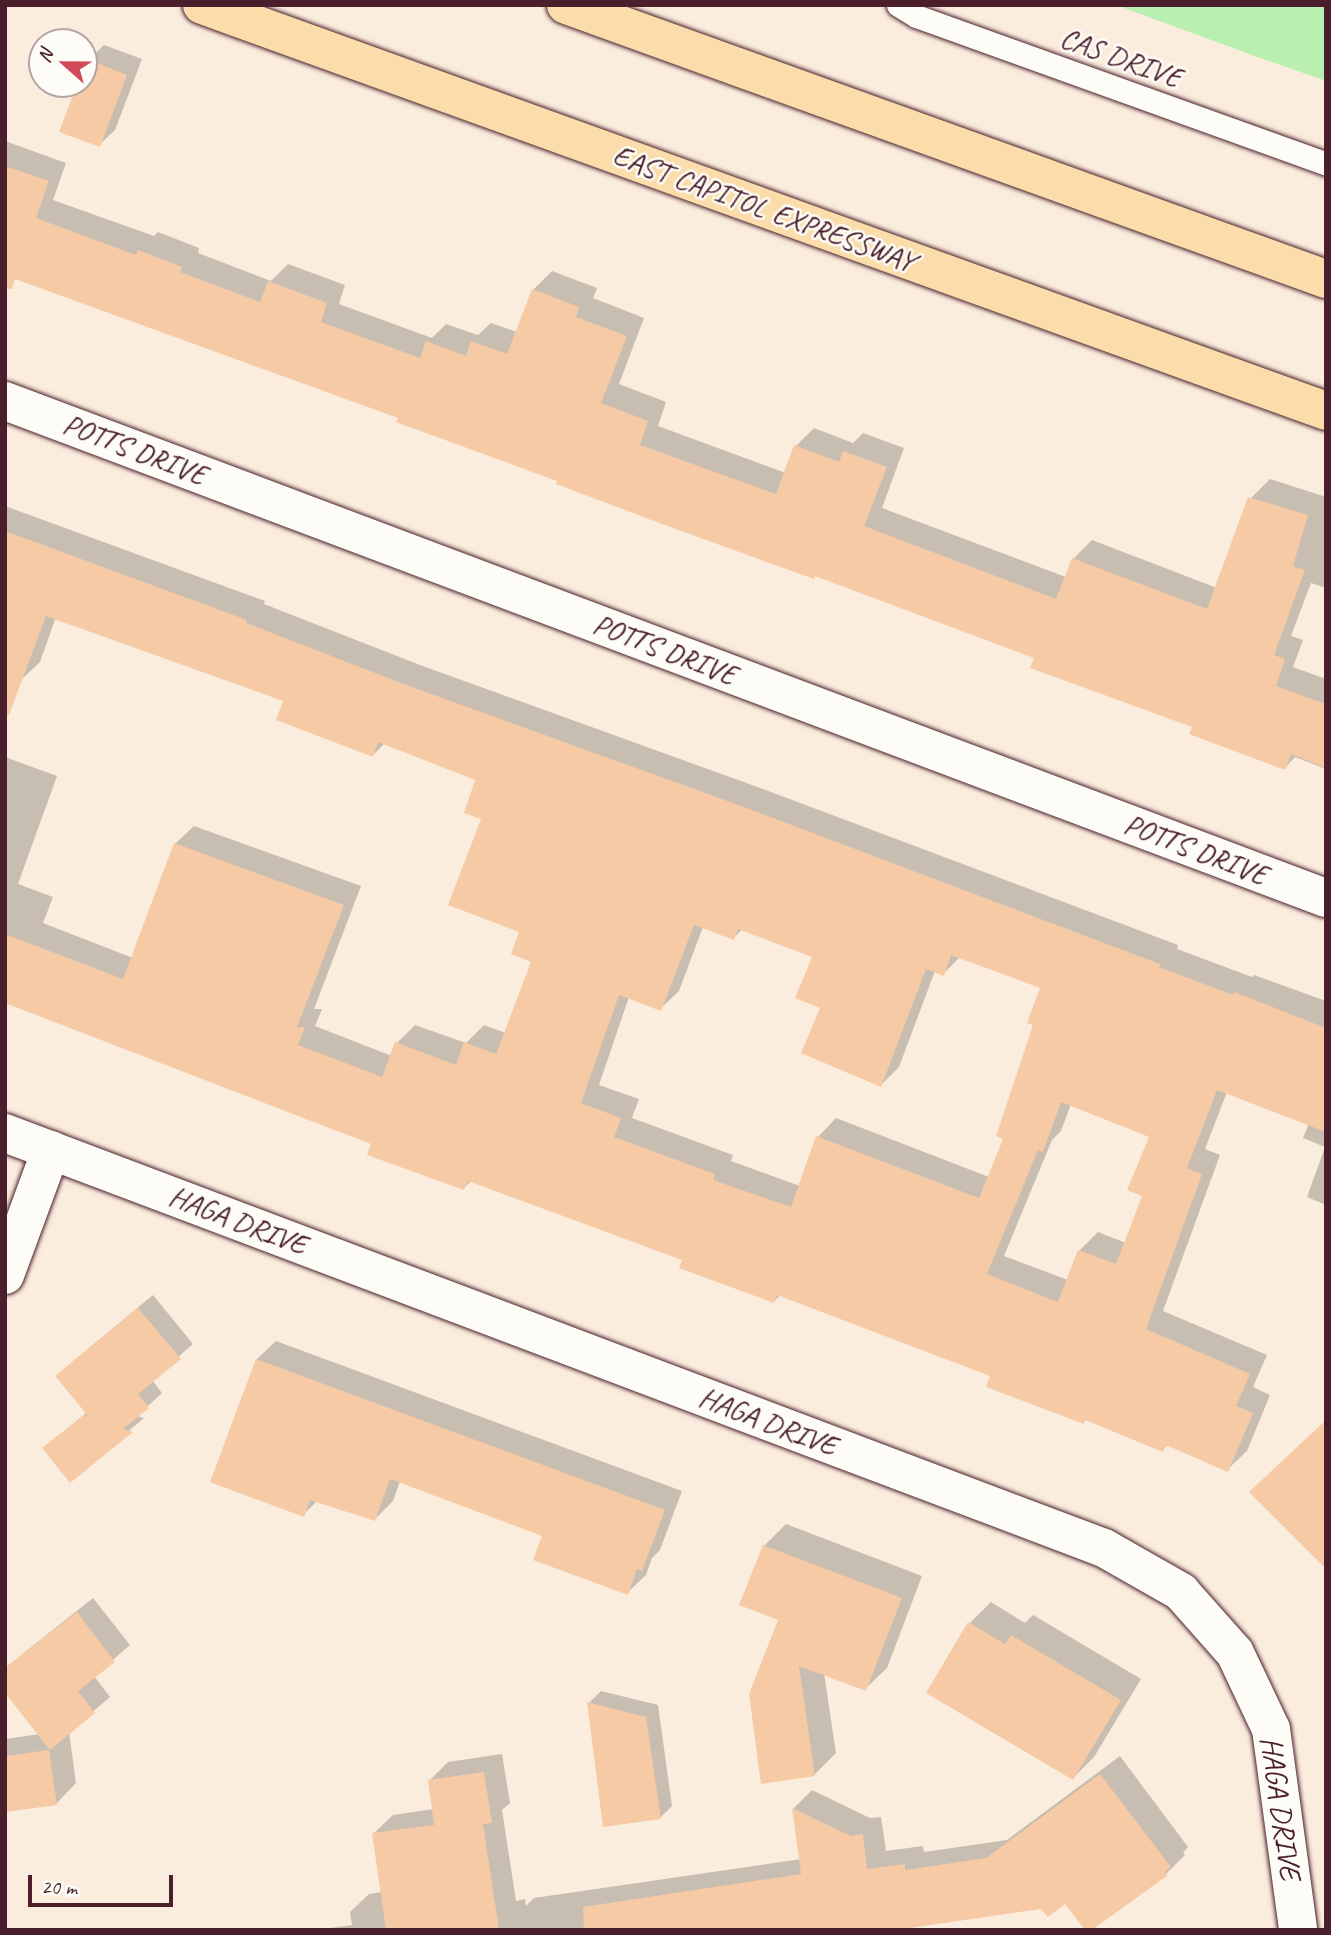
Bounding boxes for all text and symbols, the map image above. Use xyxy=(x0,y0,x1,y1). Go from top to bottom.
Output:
street label: CAS DRIVE xyxy=(1056,19,1186,95)
north arrow xyxy=(28,28,98,98)
text: N xyxy=(32,46,59,66)
street label: EAST CAPITOL EXPRESSWAY xyxy=(609,137,919,279)
street label: POTTS DRIVE xyxy=(58,405,212,493)
street label: POTTS DRIVE xyxy=(588,605,742,693)
street label: POTTS DRIVE xyxy=(1119,805,1273,893)
street label: HAGA DRIVE xyxy=(165,1177,311,1263)
street label: HAGA DRIVE xyxy=(695,1378,841,1464)
street label: HAGA DRIVE xyxy=(1253,1734,1309,1882)
scale bar xyxy=(32,1862,177,1906)
text: 20 m xyxy=(41,1874,77,1900)

